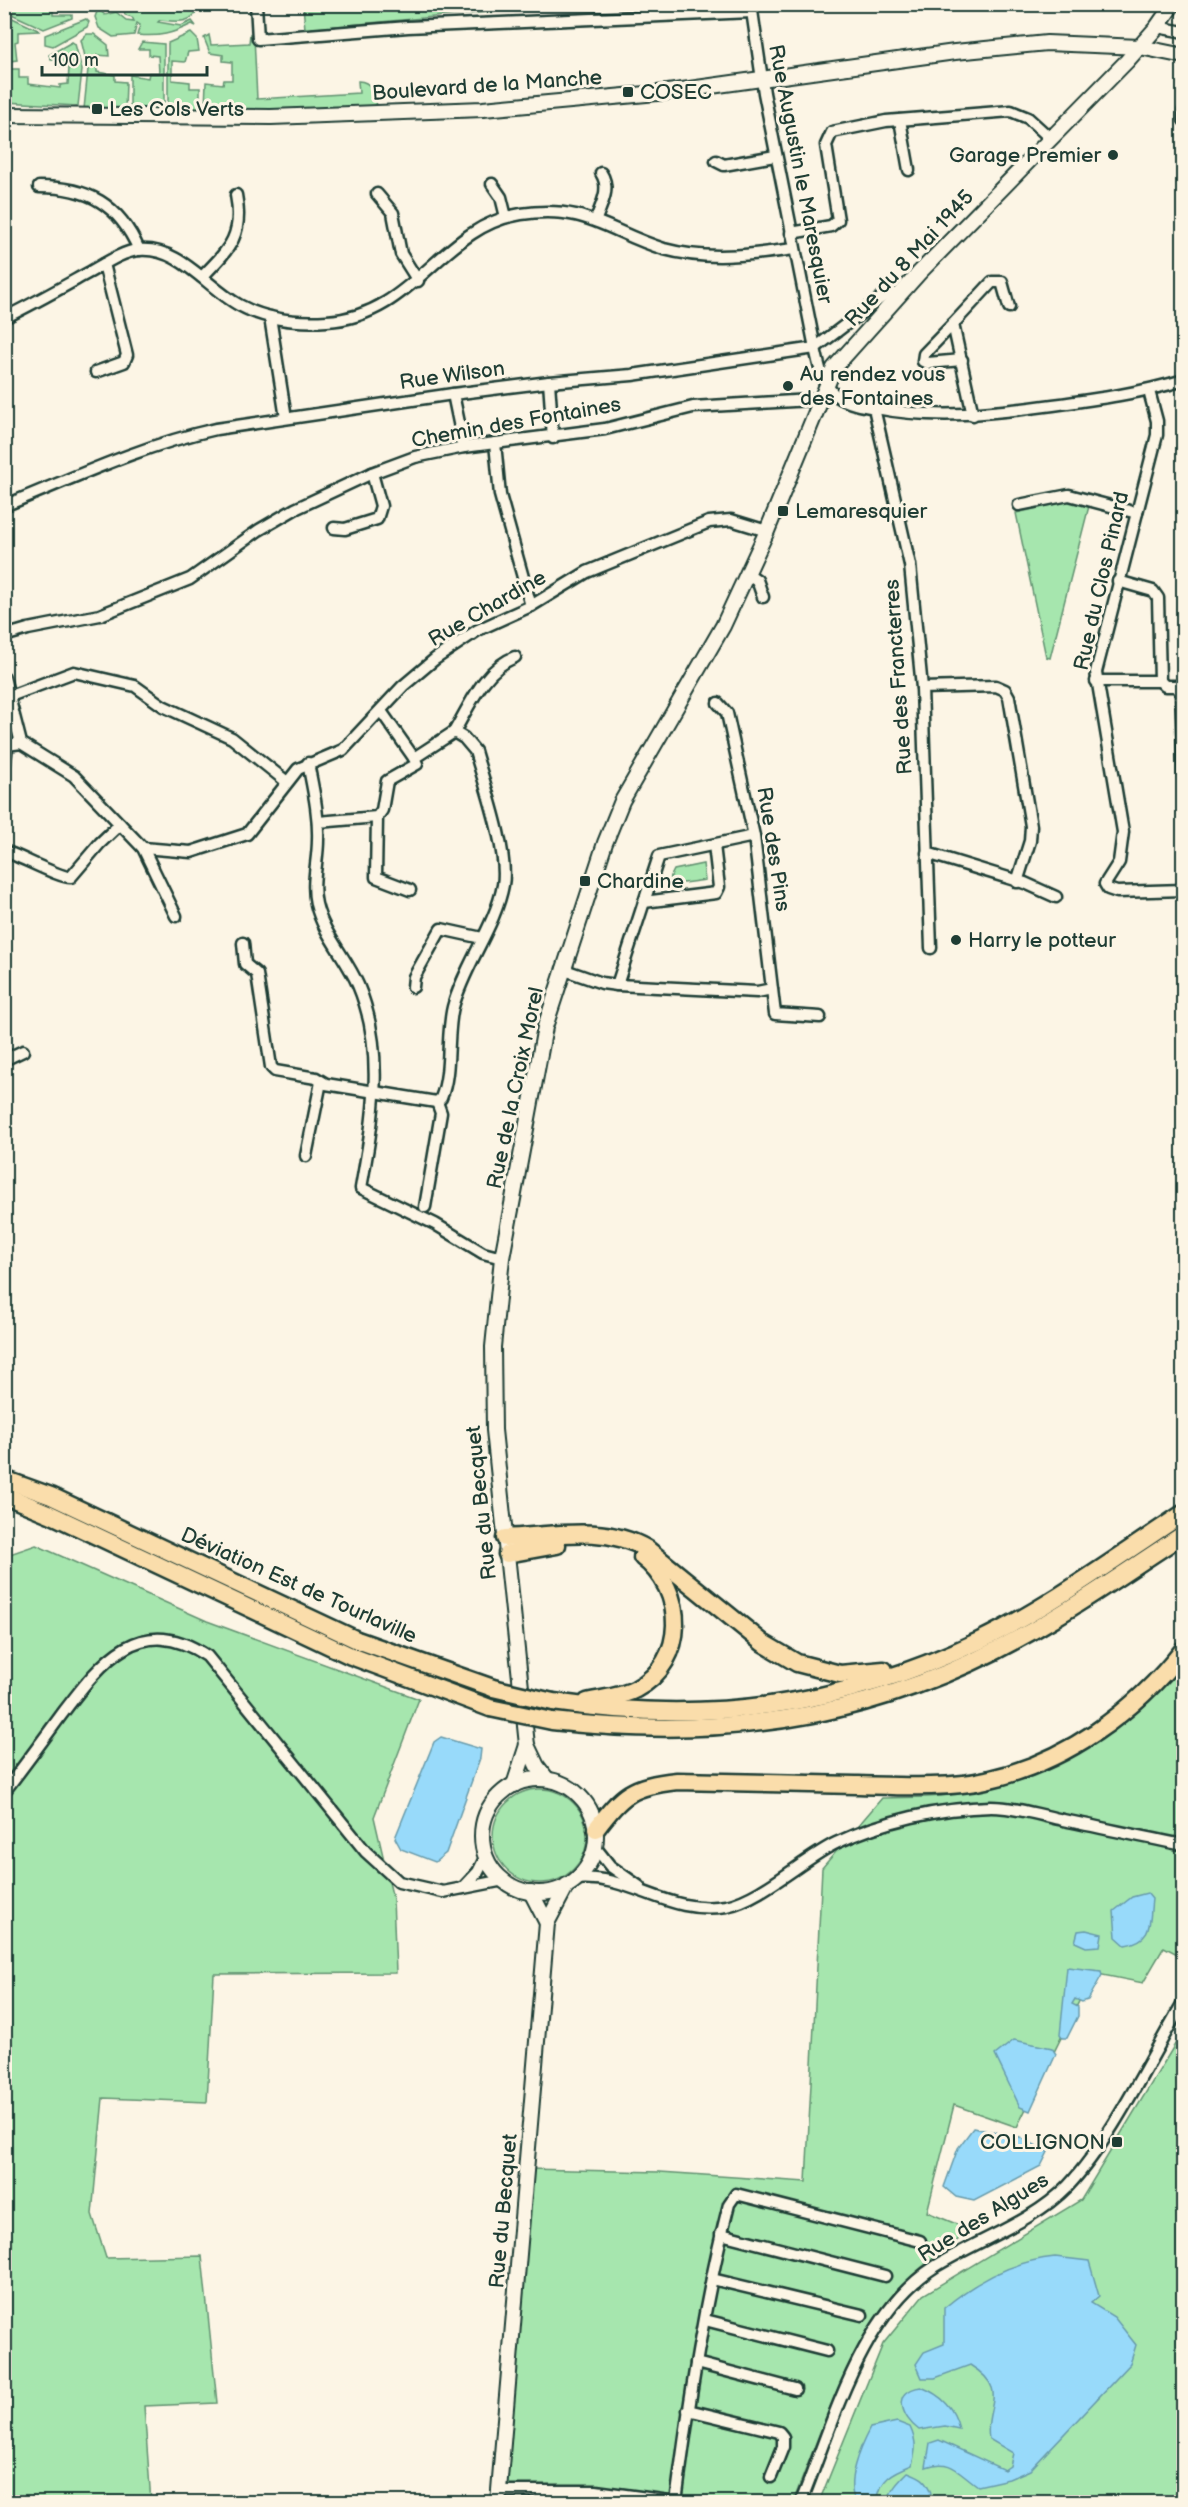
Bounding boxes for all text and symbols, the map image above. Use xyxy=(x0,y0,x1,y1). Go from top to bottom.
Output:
scale bar xyxy=(42,39,207,77)
street label: Rue Augustin le Maresquier xyxy=(763,42,838,306)
text: 100 m xyxy=(51,50,99,71)
street label: Boulevard de la Manche xyxy=(371,65,603,106)
place label: COSEC xyxy=(640,80,712,105)
marker: COSEC xyxy=(621,85,635,99)
place label: Les Cols Verts xyxy=(109,97,244,122)
marker: Les Cols Verts xyxy=(90,102,104,116)
place label: Garage Premier xyxy=(949,143,1101,168)
marker: Garage Premier xyxy=(1106,148,1120,162)
street label: Rue du 8 Mai 1945 xyxy=(840,185,979,332)
street label: Rue Wilson xyxy=(398,356,506,395)
place label: Au rendez vous des Fontaines xyxy=(800,362,945,411)
marker: Au rendez vous des Fontaines xyxy=(781,379,795,393)
street label: Chemin des Fontaines xyxy=(409,392,623,453)
street label: Rue du Clos Pinard xyxy=(1069,489,1134,673)
place label: Lemaresquier xyxy=(795,499,927,524)
marker: Lemaresquier xyxy=(776,504,790,518)
street label: Rue Chardine xyxy=(424,565,550,652)
street label: Rue des Francterres xyxy=(879,578,918,775)
street label: Rue des Pins xyxy=(751,785,796,913)
place label: Chardine xyxy=(597,869,684,894)
marker: Chardine xyxy=(578,874,592,888)
place label: Harry le potteur xyxy=(968,928,1116,953)
marker: Harry le potteur xyxy=(949,933,963,947)
street label: Rue de la Croix Morel xyxy=(482,985,549,1191)
street label: Rue du Becquet xyxy=(461,1424,502,1581)
street label: Déviation Est de Tourlaville xyxy=(177,1522,421,1649)
place label: COLLIGNON xyxy=(980,2130,1105,2155)
street label: Rue du Becquet xyxy=(484,2132,523,2289)
marker: COLLIGNON xyxy=(1110,2135,1124,2149)
street label: Rue des Algues xyxy=(913,2167,1053,2268)

